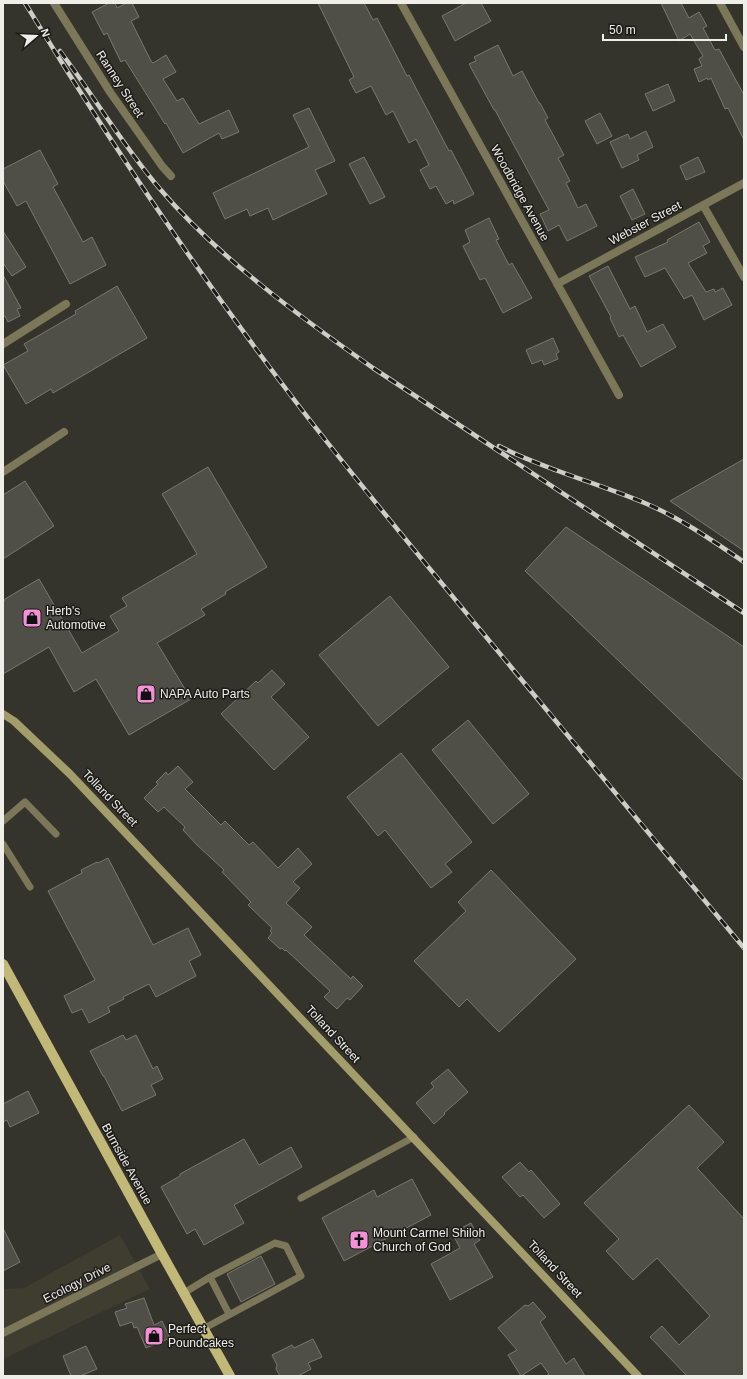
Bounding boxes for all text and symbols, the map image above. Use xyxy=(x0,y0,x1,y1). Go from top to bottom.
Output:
north arrow xyxy=(16,16,56,56)
scale bar xyxy=(603,16,726,42)
text: 50 m xyxy=(609,23,636,37)
text: N xyxy=(38,27,52,39)
street label: Ranney Street xyxy=(93,48,147,121)
street label: Woodbridge Avenue xyxy=(488,143,552,244)
street label: Webster Street xyxy=(606,198,684,248)
place label: Herb's Automotive xyxy=(46,604,106,632)
shop icon: Herb's Automotive xyxy=(21,607,43,629)
shop icon: NAPA Auto Parts xyxy=(135,683,157,705)
place label: NAPA Auto Parts xyxy=(160,687,250,701)
street label: Tolland Street xyxy=(79,767,141,830)
street label: Tolland Street xyxy=(303,1002,364,1066)
street label: Burnside Avenue xyxy=(99,1121,155,1207)
place label: Mount Carmel Shiloh Church of God xyxy=(373,1226,485,1254)
church icon: Mount Carmel Shiloh Church of God xyxy=(348,1229,370,1251)
street label: Tolland Street xyxy=(525,1237,586,1301)
street label: Ecology Drive xyxy=(41,1260,113,1306)
place label: Perfect Poundcakes xyxy=(168,1322,234,1350)
shop icon: Perfect Poundcakes xyxy=(143,1325,165,1347)

